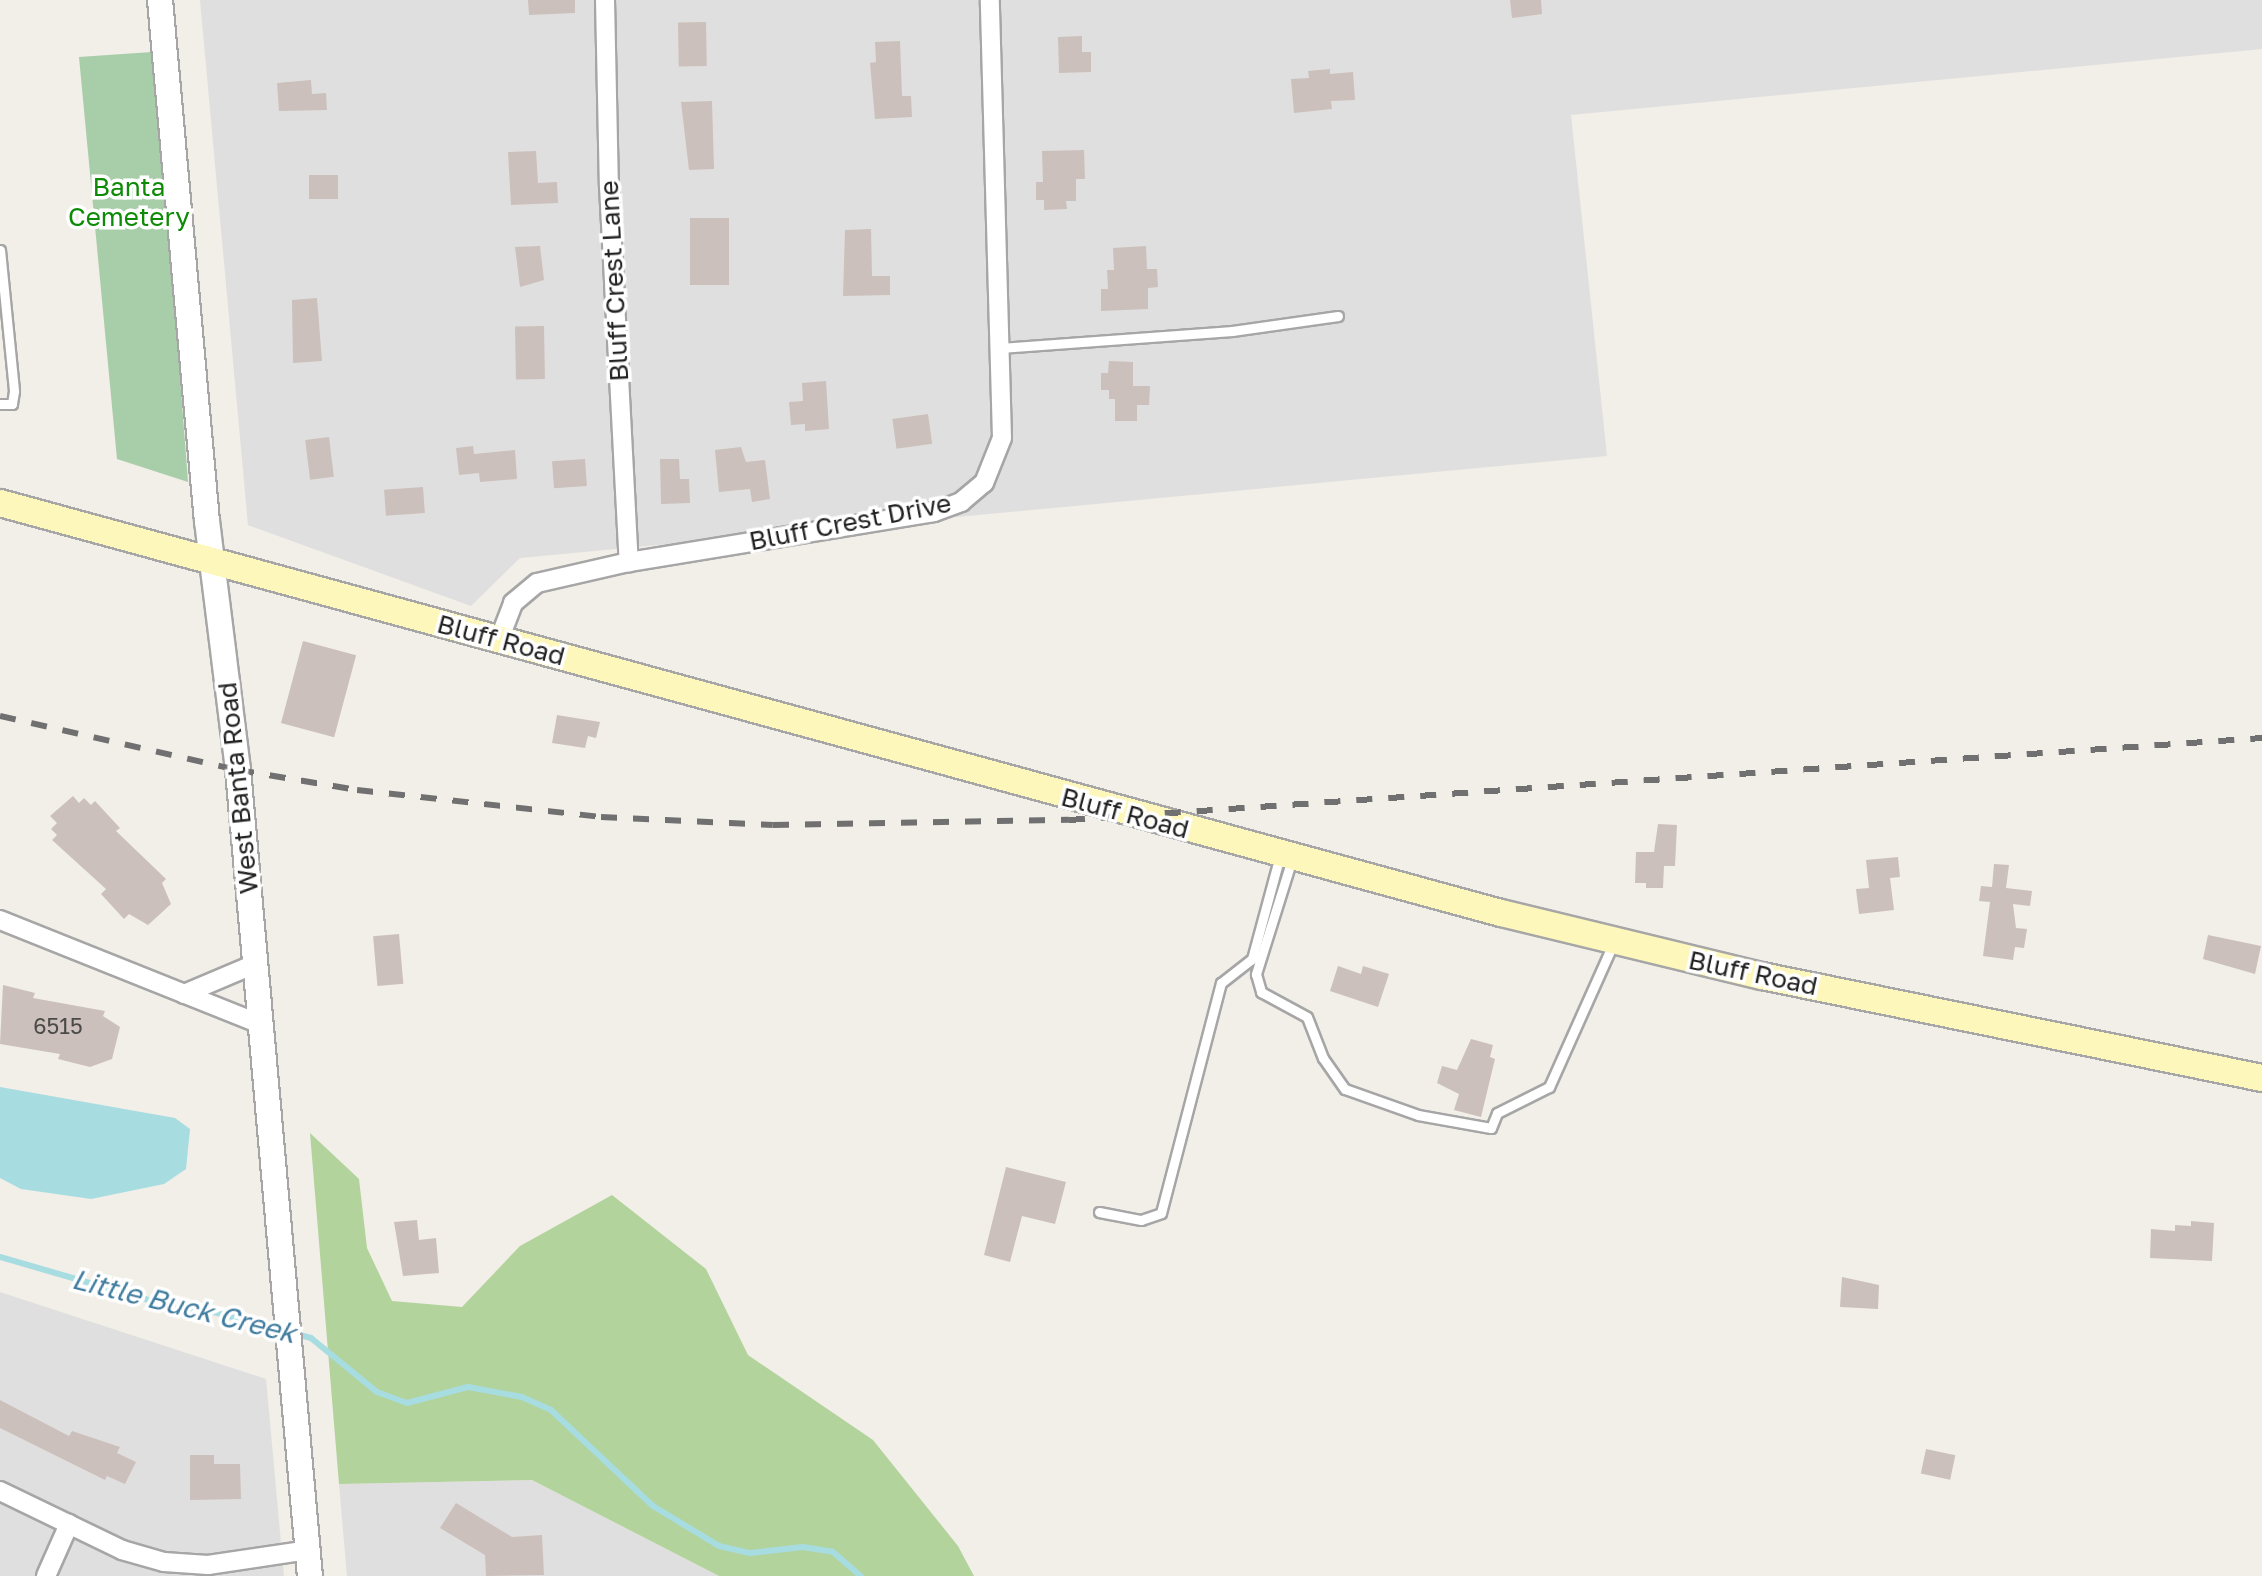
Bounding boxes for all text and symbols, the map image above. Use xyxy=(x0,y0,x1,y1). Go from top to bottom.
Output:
park label: Banta Cemetery xyxy=(68,171,190,232)
street label: Bluff Crest Lane xyxy=(593,180,635,382)
street label: Bluff Crest Drive xyxy=(746,487,954,557)
street label: Bluff Road xyxy=(434,608,568,672)
street label: West Banta Road xyxy=(211,681,265,895)
street label: Bluff Road xyxy=(1058,781,1192,845)
street label: Bluff Road xyxy=(1686,944,1820,1002)
house number: 6515 xyxy=(33,1013,83,1039)
water label: Little Buck Creek xyxy=(69,1262,299,1350)

